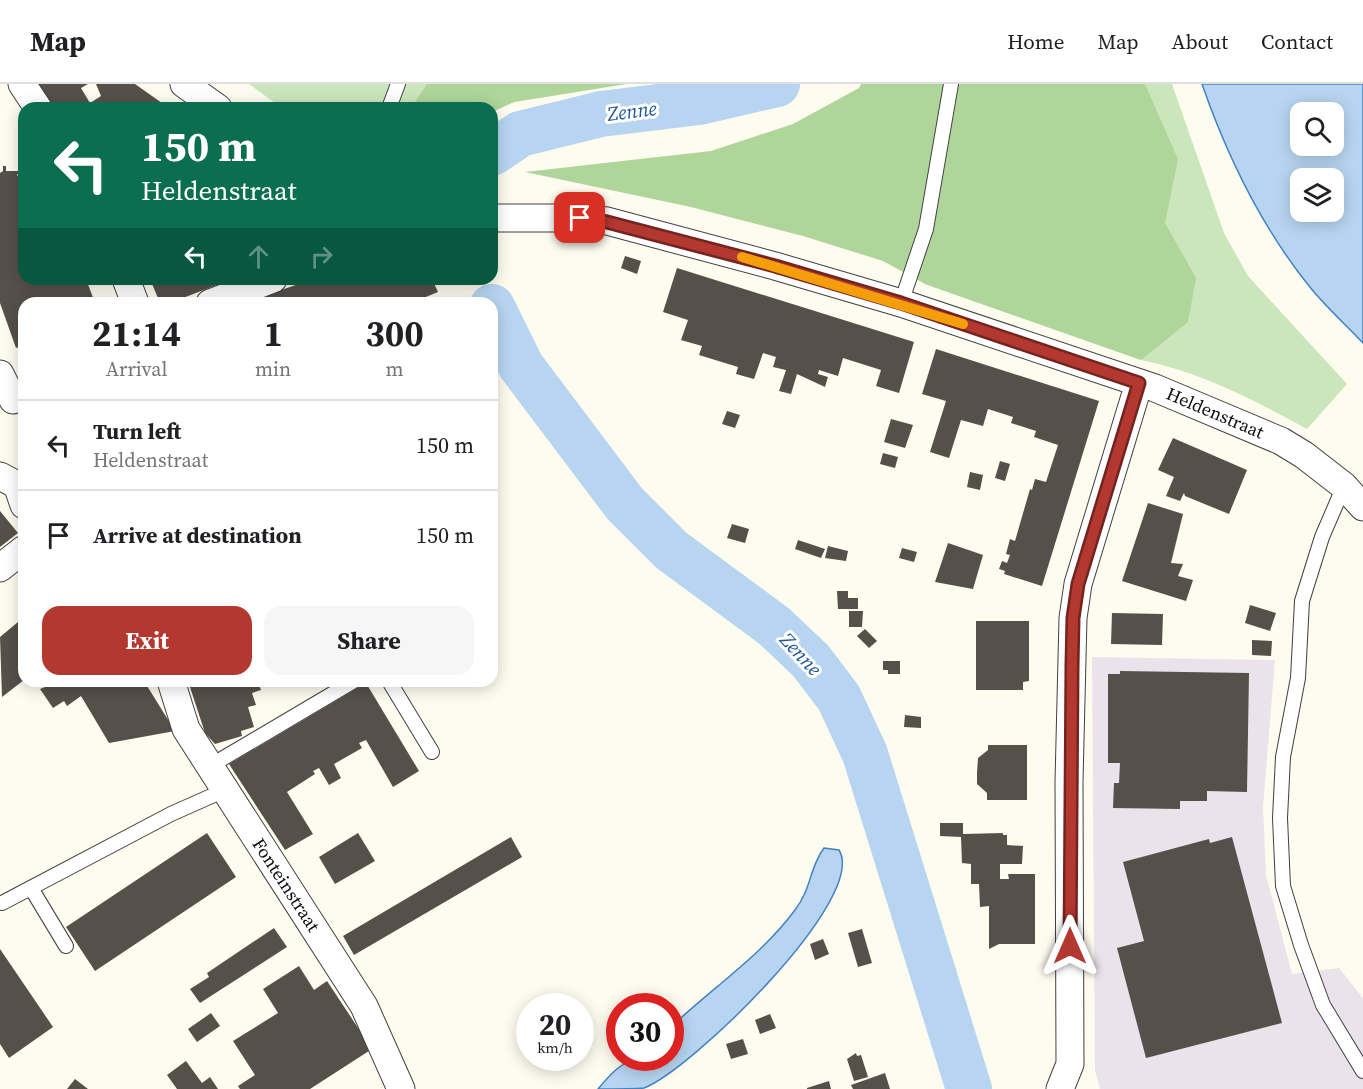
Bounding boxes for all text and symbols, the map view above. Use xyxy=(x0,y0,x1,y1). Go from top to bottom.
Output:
text: Map xyxy=(30,22,86,60)
text: Home xyxy=(1007,27,1065,56)
text: Map xyxy=(1098,27,1139,56)
text: About xyxy=(1172,27,1228,56)
text: Contact xyxy=(1261,27,1333,56)
water label: Zenne xyxy=(605,94,658,128)
map controls xyxy=(1290,102,1344,222)
button: search xyxy=(1290,102,1344,156)
text: 150 m xyxy=(141,117,256,175)
icon: left xyxy=(42,126,120,204)
button: layers xyxy=(1290,168,1344,222)
text: Heldenstraat xyxy=(141,172,297,209)
pin xyxy=(554,192,605,243)
icon: arrive xyxy=(563,201,596,234)
icon: left xyxy=(179,240,212,273)
icon: ahead xyxy=(242,240,275,273)
icon: right xyxy=(305,240,338,273)
text: 21:14 xyxy=(92,309,181,358)
text: 1 xyxy=(263,309,283,358)
text: 300 xyxy=(365,309,424,358)
text: Arrival xyxy=(106,355,167,383)
text: min xyxy=(255,355,291,383)
text: m xyxy=(386,355,404,383)
street label: Heldenstraat xyxy=(1163,381,1268,444)
text: Turn left xyxy=(93,416,181,446)
icon: left xyxy=(42,429,75,462)
text: 150 m xyxy=(416,430,474,460)
text: Heldenstraat xyxy=(93,446,208,474)
icon: arrive xyxy=(42,519,75,552)
text: Arrive at destination xyxy=(93,520,302,550)
text: 150 m xyxy=(416,520,474,550)
button: Exit xyxy=(42,606,252,675)
button: Share xyxy=(264,606,474,675)
water label: Zenne xyxy=(773,626,828,682)
street label: Fonteinstraat xyxy=(247,833,326,937)
position arrow xyxy=(1038,914,1102,978)
speed limit sign: 30 xyxy=(606,993,684,1071)
text: 20 xyxy=(539,1004,571,1045)
text: km/h xyxy=(537,1037,573,1058)

